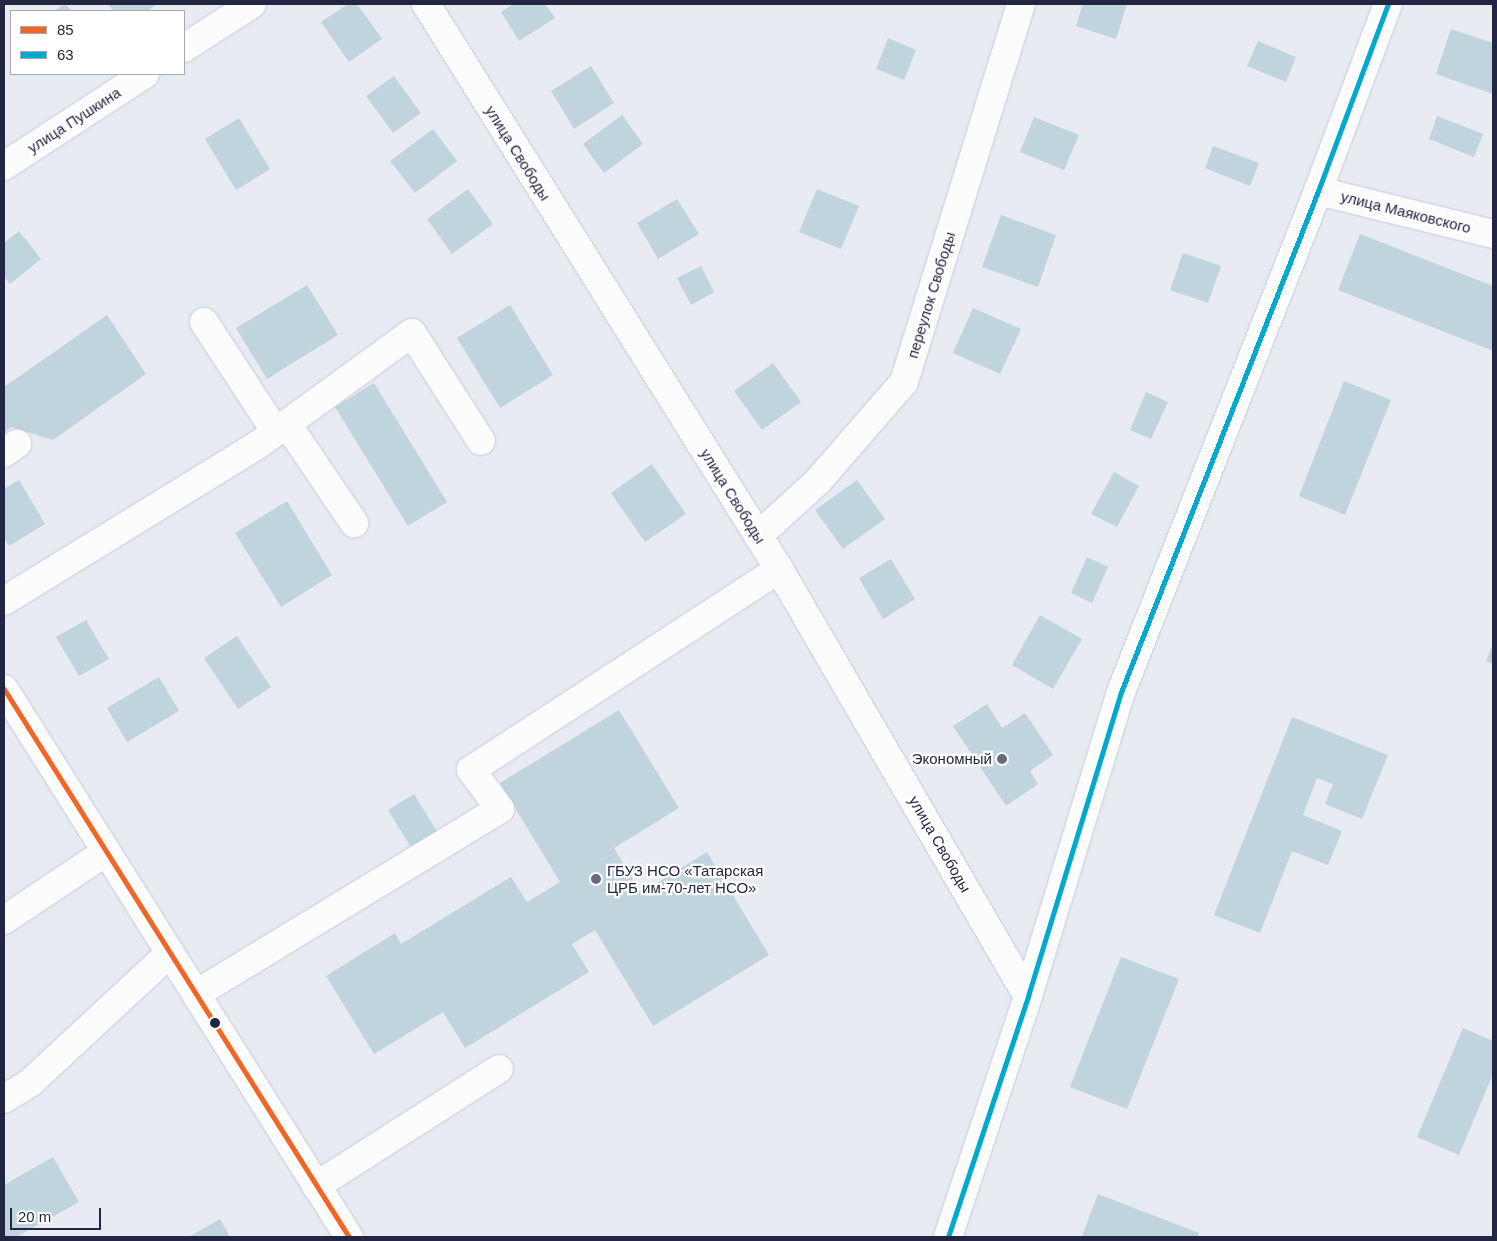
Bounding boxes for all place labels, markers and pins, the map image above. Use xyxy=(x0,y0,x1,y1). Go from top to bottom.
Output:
place label: Экономный xyxy=(912,750,992,768)
marker: Экономный xyxy=(996,753,1008,765)
place label: ГБУЗ НСО «Татарская ЦРБ им-70-лет НСО» xyxy=(607,861,763,896)
marker: ГБУЗ НСО «Татарская ЦРБ им-70-лет НСО» xyxy=(589,872,603,886)
unlabelled marker xyxy=(210,1018,220,1028)

